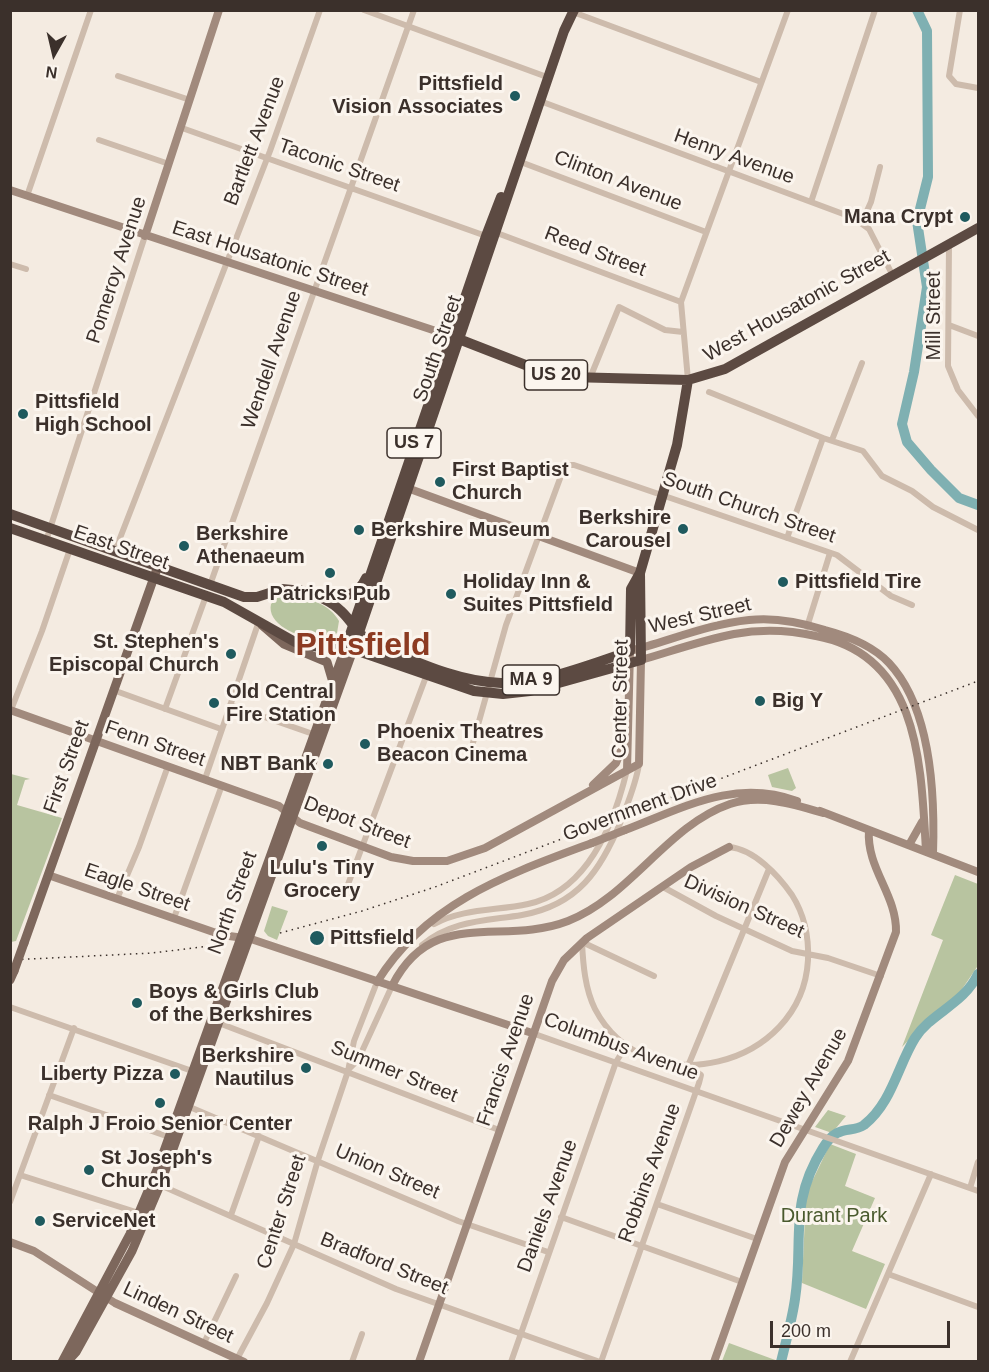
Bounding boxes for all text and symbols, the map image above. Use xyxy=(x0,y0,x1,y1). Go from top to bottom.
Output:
north arrow xyxy=(24,24,84,84)
text: N xyxy=(45,63,58,82)
place label: Pittsfield Vision Associates xyxy=(332,72,503,119)
street label: Bartlett Avenue xyxy=(219,73,291,209)
marker: Pittsfield Vision Associates xyxy=(508,89,522,103)
street label: Henry Avenue xyxy=(671,124,797,190)
street label: Taconic Street xyxy=(275,134,403,198)
street label: Clinton Avenue xyxy=(551,146,685,216)
street label: Pomeroy Avenue xyxy=(82,194,152,346)
place label: Mana Crypt xyxy=(844,205,953,229)
marker: Mana Crypt xyxy=(958,210,972,224)
street label: East Housatonic Street xyxy=(169,216,371,302)
street label: Reed Street xyxy=(541,222,649,282)
street label: West Housatonic Street xyxy=(699,245,895,367)
street label: Mill Street xyxy=(922,272,946,360)
street label: Wendell Avenue xyxy=(237,288,307,432)
street label: South Street xyxy=(409,293,467,405)
road number: US 20 xyxy=(524,360,588,390)
place label: Pittsfield High School xyxy=(35,390,152,437)
marker: Pittsfield High School xyxy=(16,407,30,421)
road number: US 7 xyxy=(387,428,441,458)
place label: First Baptist Church xyxy=(452,458,569,505)
street label: South Church Street xyxy=(659,467,839,549)
marker: First Baptist Church xyxy=(433,475,447,489)
place label: Berkshire Carousel xyxy=(579,506,671,553)
place label: Berkshire Museum xyxy=(371,518,550,542)
street label: East Street xyxy=(70,521,172,575)
place label: Berkshire Athenaeum xyxy=(196,522,305,569)
marker: Berkshire Carousel xyxy=(676,522,690,536)
marker: Berkshire Museum xyxy=(352,523,366,537)
marker: Berkshire Athenaeum xyxy=(177,539,191,553)
marker: Patricks Pub xyxy=(323,566,337,580)
place label: Holiday Inn & Suites Pittsfield xyxy=(463,570,613,617)
place label: Pittsfield Tire xyxy=(795,570,921,594)
marker: Pittsfield Tire xyxy=(776,575,790,589)
place label: Patricks Pub xyxy=(269,582,391,606)
marker: Holiday Inn & Suites Pittsfield xyxy=(444,587,458,601)
street label: West Street xyxy=(647,593,753,639)
district label: Pittsfield xyxy=(295,627,431,665)
place label: St. Stephen's Episcopal Church xyxy=(49,630,219,677)
street label: Center Street xyxy=(608,639,634,759)
marker: St. Stephen's Episcopal Church xyxy=(224,647,238,661)
road number: MA 9 xyxy=(502,665,560,695)
place label: Old Central Fire Station xyxy=(226,680,336,727)
place label: Big Y xyxy=(772,689,823,713)
marker: Big Y xyxy=(753,694,767,708)
marker: Old Central Fire Station xyxy=(207,696,221,710)
street label: Fenn Street xyxy=(102,716,208,772)
street label: First Street xyxy=(39,717,95,817)
place label: Phoenix Theatres Beacon Cinema xyxy=(377,720,544,767)
marker: Phoenix Theatres Beacon Cinema xyxy=(358,737,372,751)
place label: NBT Bank xyxy=(220,752,316,776)
marker: NBT Bank xyxy=(321,757,335,771)
street label: Government Drive xyxy=(560,769,720,847)
street label: Depot Street xyxy=(300,792,414,854)
marker: Lulu's Tiny Grocery xyxy=(315,839,329,853)
street label: North Street xyxy=(203,848,263,958)
place label: Lulu's Tiny Grocery xyxy=(270,856,374,903)
street label: Eagle Street xyxy=(81,859,193,917)
street label: Division Street xyxy=(680,870,808,944)
place label: Pittsfield xyxy=(330,926,414,950)
marker: Pittsfield xyxy=(308,929,326,947)
place label: Boys & Girls Club of the Berkshires xyxy=(149,980,319,1027)
street label: Francis Avenue xyxy=(472,991,540,1129)
marker: Boys & Girls Club of the Berkshires xyxy=(130,996,144,1010)
street label: Columbus Avenue xyxy=(540,1008,702,1086)
street label: Dewey Avenue xyxy=(765,1024,853,1152)
street label: Summer Street xyxy=(327,1036,461,1108)
place label: Berkshire Nautilus xyxy=(202,1044,294,1091)
marker: Berkshire Nautilus xyxy=(299,1061,313,1075)
place label: Liberty Pizza xyxy=(41,1062,163,1086)
marker: Liberty Pizza xyxy=(168,1067,182,1081)
marker: Ralph J Froio Senior Center xyxy=(153,1096,167,1110)
street label: Robbins Avenue xyxy=(614,1100,686,1246)
place label: Ralph J Froio Senior Center xyxy=(28,1112,292,1136)
street label: Daniels Avenue xyxy=(513,1136,583,1276)
street label: Union Street xyxy=(331,1139,443,1205)
place label: St Joseph's Church xyxy=(101,1146,212,1193)
street label: Center Street xyxy=(252,1152,312,1272)
marker: St Joseph's Church xyxy=(82,1163,96,1177)
park label: Durant Park xyxy=(781,1204,887,1228)
place label: ServiceNet xyxy=(52,1209,155,1233)
marker: ServiceNet xyxy=(33,1214,47,1228)
street label: Bradford Street xyxy=(317,1227,451,1301)
street label: Linden Street xyxy=(119,1277,237,1349)
scale bar xyxy=(773,1309,953,1347)
text: 200 m xyxy=(781,1321,831,1341)

